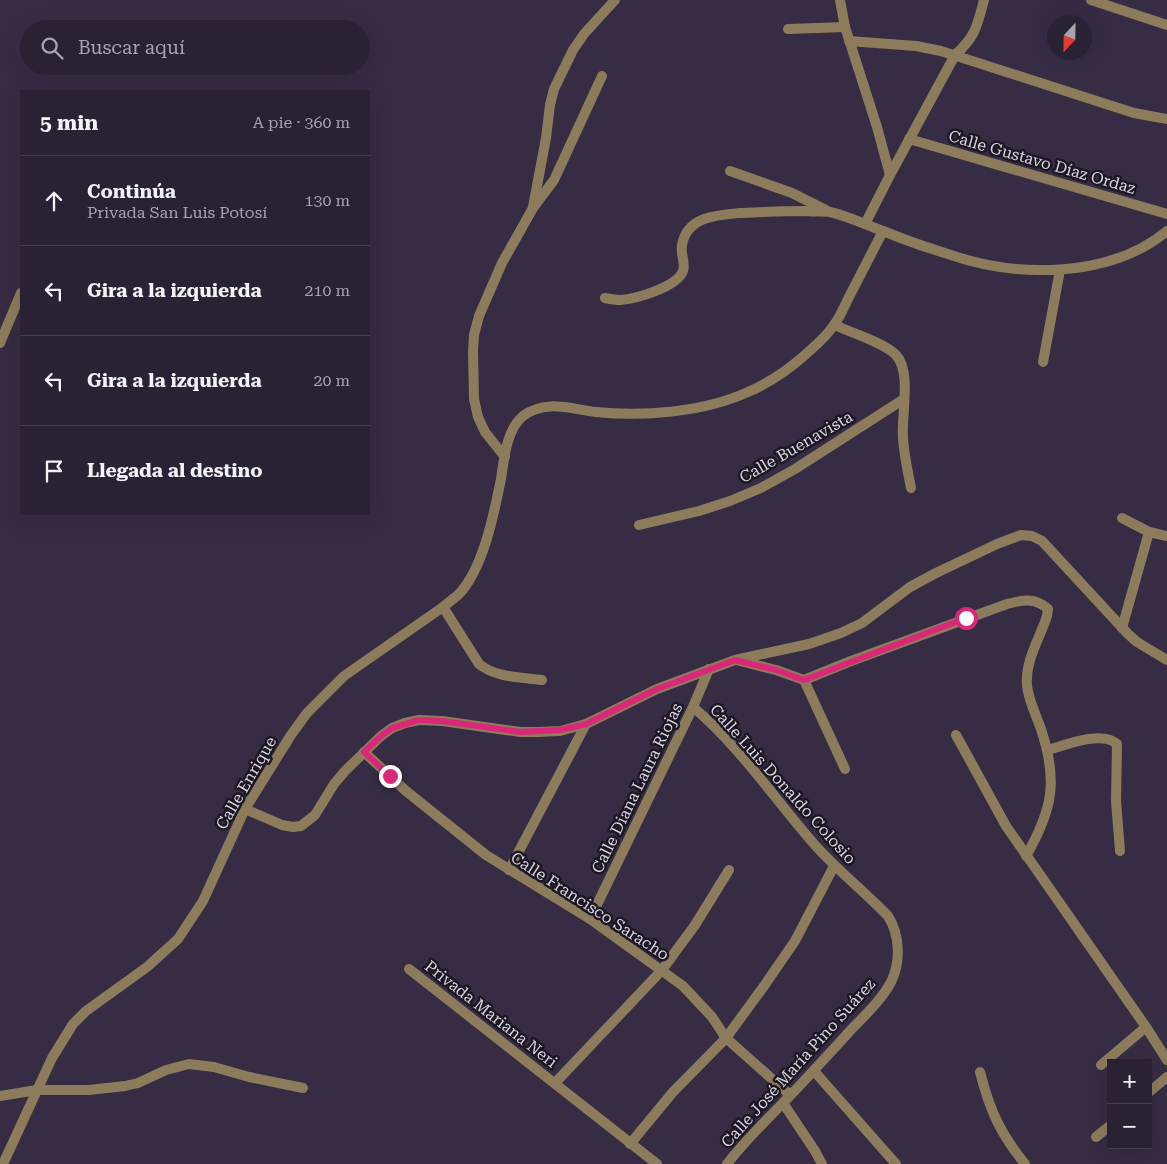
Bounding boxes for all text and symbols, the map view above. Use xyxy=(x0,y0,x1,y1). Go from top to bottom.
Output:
north arrow xyxy=(1047,15,1092,60)
search box xyxy=(20,20,370,75)
icon: search xyxy=(38,34,66,62)
text: Buscar aquí xyxy=(78,36,185,59)
text: 5 min xyxy=(40,111,98,135)
text: A pie · 360 m xyxy=(253,113,350,132)
street label: Calle Gustavo Díaz Ordaz xyxy=(946,126,1138,198)
text: Continúa xyxy=(87,180,176,203)
icon: ahead xyxy=(40,187,68,215)
text: 130 m xyxy=(304,191,350,210)
text: Privada San Luis Potosí xyxy=(87,203,267,222)
icon: left xyxy=(40,277,68,305)
text: Gira a la izquierda xyxy=(87,279,262,302)
text: 210 m xyxy=(304,281,350,300)
icon: left xyxy=(40,367,68,395)
text: Gira a la izquierda xyxy=(87,369,262,392)
text: 20 m xyxy=(313,371,350,390)
street label: Calle Buenavista xyxy=(736,407,856,487)
icon: arrive xyxy=(40,457,68,485)
text: Llegada al destino xyxy=(87,459,263,482)
route start xyxy=(955,607,978,630)
street label: Calle Diana Laura Riojas xyxy=(588,700,687,876)
street label: Calle Luis Donaldo Colosio xyxy=(706,700,860,868)
street label: Calle Enrique xyxy=(212,733,280,833)
route end xyxy=(379,765,402,788)
street label: Calle Francisco Saracho xyxy=(507,848,673,964)
street label: Privada Mariana Neri xyxy=(421,956,561,1072)
street label: Calle José María Pino Suárez xyxy=(717,974,879,1151)
map controls xyxy=(1107,1059,1152,1149)
button: + xyxy=(1107,1059,1152,1104)
button: − xyxy=(1107,1104,1152,1149)

